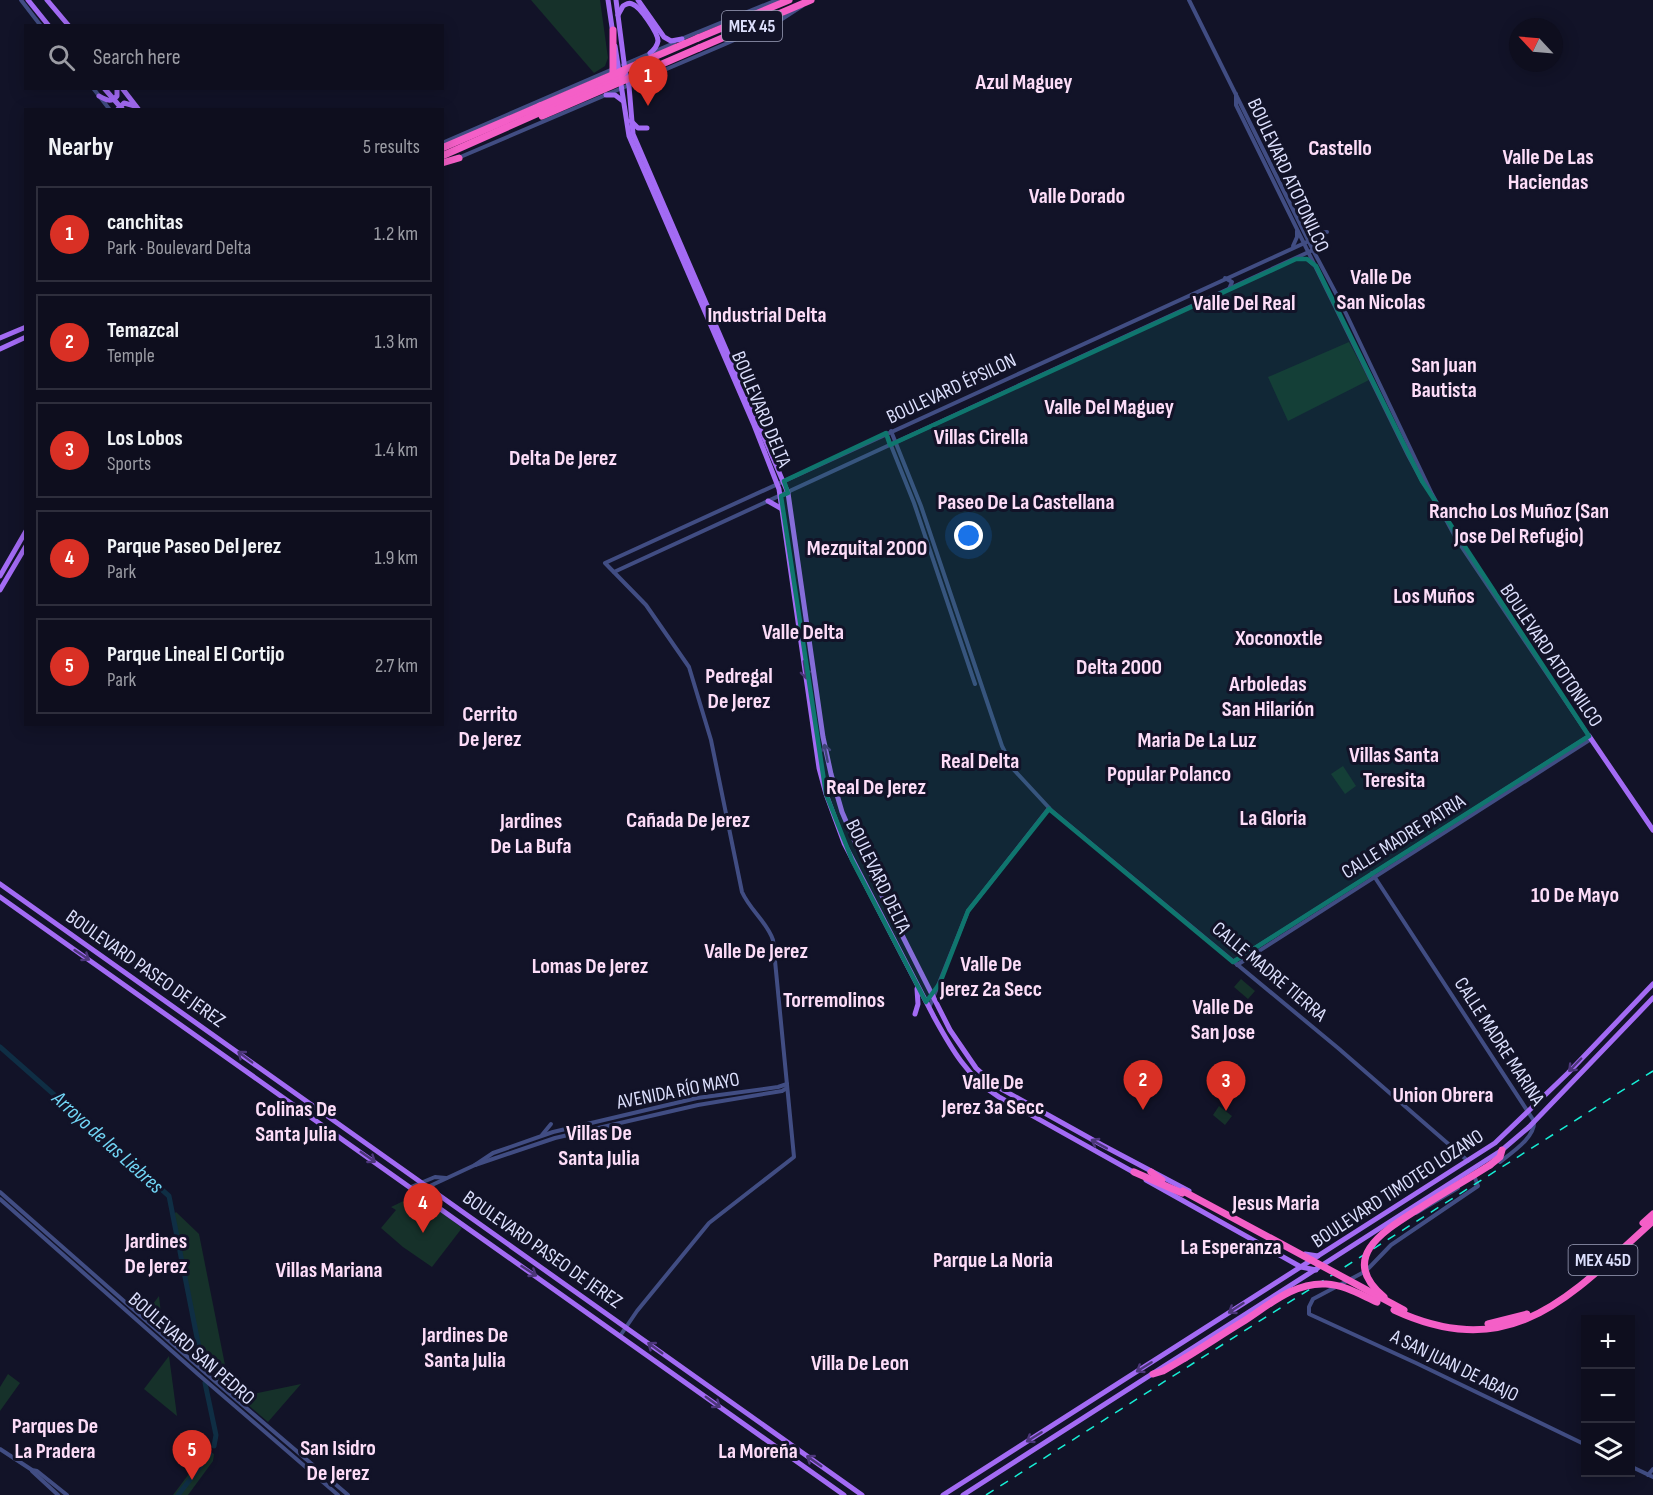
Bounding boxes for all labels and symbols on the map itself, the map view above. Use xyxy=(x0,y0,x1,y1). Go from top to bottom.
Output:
road number: MEX 45 xyxy=(722,11,782,41)
north arrow xyxy=(1509,18,1563,72)
pin: 1 xyxy=(628,57,668,106)
district label: Azul Maguey xyxy=(975,69,1072,96)
street label: BOULEVARD ATOTONILCO xyxy=(1242,95,1334,256)
district label: Castello xyxy=(1308,135,1372,162)
district label: Valle De Las Haciendas xyxy=(1502,144,1594,196)
district label: Valle Dorado xyxy=(1029,183,1125,210)
district label: Valle De San Nicolas xyxy=(1336,264,1426,316)
district label: Valle Del Real xyxy=(1193,290,1295,317)
district label: Industrial Delta xyxy=(707,302,827,329)
street label: BOULEVARD DELTA xyxy=(726,348,796,471)
street label: BOULEVARD ÉPSILON xyxy=(883,348,1020,429)
district label: San Juan Bautista xyxy=(1411,352,1477,404)
district label: Valle Del Maguey xyxy=(1044,394,1174,421)
district label: Villas Cirella xyxy=(934,424,1028,451)
district label: Delta De Jerez xyxy=(509,445,617,472)
district label: Paseo De La Castellana xyxy=(938,489,1114,516)
district label: Rancho Los Muñoz (San Jose Del Refugio) xyxy=(1429,498,1609,550)
your location xyxy=(954,521,983,550)
district label: Mezquital 2000 xyxy=(807,535,927,562)
street label: BOULEVARD ATOTONILCO xyxy=(1495,580,1608,731)
district label: Los Muños xyxy=(1393,583,1475,610)
district label: Valle Delta xyxy=(762,619,844,646)
district label: Xoconoxtle xyxy=(1234,625,1323,652)
district label: Delta 2000 xyxy=(1076,654,1162,681)
one-way arrow xyxy=(799,660,810,680)
district label: Pedregal De Jerez xyxy=(705,663,773,715)
district label: Arboledas San Hilarión xyxy=(1222,671,1314,723)
district label: Cerrito De Jerez xyxy=(459,701,522,753)
district label: Maria De La Luz xyxy=(1138,727,1257,754)
district label: Villas Santa Teresita xyxy=(1349,742,1439,794)
one-way arrow xyxy=(820,743,831,763)
district label: Real Delta xyxy=(941,748,1019,775)
district label: Popular Polanco xyxy=(1107,761,1231,788)
district label: Real De Jerez xyxy=(826,774,926,801)
street label: CALLE MADRE PATRIA xyxy=(1337,789,1470,884)
district label: La Gloria xyxy=(1239,805,1307,832)
district label: Cañada De Jerez xyxy=(626,807,750,834)
district label: Jardines De La Bufa xyxy=(490,808,572,860)
street label: BOULEVARD DELTA xyxy=(840,816,916,938)
district label: 10 De Mayo xyxy=(1531,882,1619,909)
street label: BOULEVARD PASEO DE JEREZ xyxy=(61,905,230,1033)
street label: CALLE MADRE TIERRA xyxy=(1207,917,1332,1027)
district label: Valle De Jerez xyxy=(704,938,808,965)
one-way arrow xyxy=(73,949,90,961)
district label: Valle De Jerez 2a Secc xyxy=(939,951,1042,1003)
district label: Lomas De Jerez xyxy=(532,953,649,980)
street label: CALLE MADRE MARINA xyxy=(1449,973,1550,1110)
district label: Torremolinos xyxy=(783,987,885,1014)
district label: Valle De San Jose xyxy=(1191,994,1255,1046)
one-way arrow xyxy=(237,1051,253,1064)
one-way arrow xyxy=(1568,1058,1583,1073)
pin: 2 xyxy=(1124,1060,1162,1110)
pin: 3 xyxy=(1206,1062,1246,1111)
street label: AVENIDA RÍO MAYO xyxy=(614,1067,742,1115)
district label: Valle De Jerez 3a Secc xyxy=(941,1069,1044,1121)
district label: Union Obrera xyxy=(1393,1082,1493,1109)
water label: Arroyo de las Liebres xyxy=(46,1085,169,1199)
district label: Colinas De Santa Julia xyxy=(255,1096,337,1148)
district label: Villas De Santa Julia xyxy=(558,1120,640,1172)
street label: BOULEVARD TIMOTEO LOZANO xyxy=(1307,1124,1488,1253)
one-way arrow xyxy=(1091,1138,1109,1149)
one-way arrow xyxy=(360,1151,376,1163)
pin: 4 xyxy=(404,1184,442,1233)
street label: BOULEVARD PASEO DE JEREZ xyxy=(458,1186,627,1314)
district label: Jesus Maria xyxy=(1231,1190,1320,1217)
district label: Jardines De Jerez xyxy=(124,1228,188,1280)
district label: La Esperanza xyxy=(1181,1234,1281,1261)
road number: MEX 45D xyxy=(1568,1245,1638,1275)
district label: Parque La Noria xyxy=(933,1247,1053,1274)
district label: Villas Mariana xyxy=(275,1257,383,1284)
one-way arrow xyxy=(520,1265,537,1277)
street label: BOULEVARD SAN PEDRO xyxy=(123,1287,259,1410)
one-way arrow xyxy=(1228,1302,1245,1314)
district label: Jardines De Santa Julia xyxy=(421,1322,508,1374)
street label: A SAN JUAN DE ABAJO xyxy=(1386,1324,1523,1407)
one-way arrow xyxy=(647,1342,663,1355)
district label: Villa De Leon xyxy=(811,1350,909,1377)
one-way arrow xyxy=(1135,1360,1152,1373)
one-way arrow xyxy=(704,1396,720,1408)
district label: Parques De La Pradera xyxy=(12,1413,98,1465)
pin: 5 xyxy=(172,1430,212,1480)
one-way arrow xyxy=(1026,1431,1043,1443)
district label: San Isidro De Jerez xyxy=(300,1435,376,1487)
district label: La Moreña xyxy=(718,1438,798,1465)
one-way arrow xyxy=(806,1455,823,1467)

